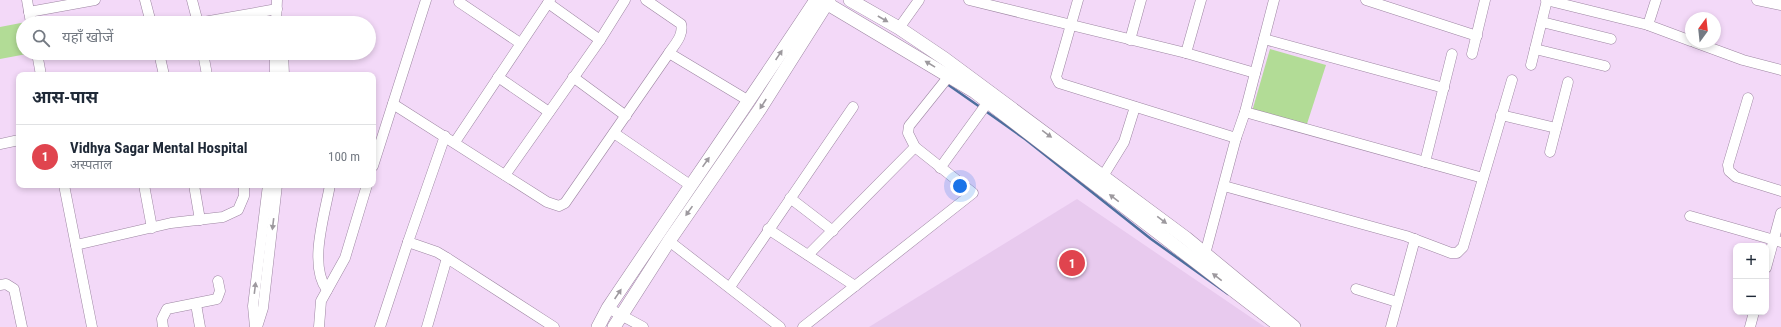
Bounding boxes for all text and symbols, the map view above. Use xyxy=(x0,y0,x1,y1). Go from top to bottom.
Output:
north arrow xyxy=(1685,12,1721,48)
search box xyxy=(16,16,376,60)
one-way arrow xyxy=(878,16,889,23)
icon: search xyxy=(30,27,52,49)
text: यहाँ खोजें xyxy=(62,28,113,46)
one-way arrow xyxy=(776,50,783,61)
one-way arrow xyxy=(924,61,936,68)
text: आस-पास xyxy=(32,87,98,107)
one-way arrow xyxy=(759,99,767,109)
one-way arrow xyxy=(1042,130,1052,138)
text: Vidhya Sagar Mental Hospital xyxy=(70,139,248,157)
text: 1 xyxy=(42,149,48,164)
text: 100 m xyxy=(328,149,360,164)
text: अस्पताल xyxy=(70,157,112,172)
one-way arrow xyxy=(702,157,710,168)
your location xyxy=(950,176,970,196)
one-way arrow xyxy=(1109,194,1120,202)
one-way arrow xyxy=(685,206,693,216)
one-way arrow xyxy=(1157,216,1168,225)
one-way arrow xyxy=(270,218,276,230)
map controls xyxy=(1733,243,1769,315)
button: + xyxy=(1733,243,1769,279)
pin: 1 xyxy=(1059,248,1085,278)
one-way arrow xyxy=(1212,273,1223,281)
button: − xyxy=(1733,279,1769,315)
one-way arrow xyxy=(252,282,258,294)
one-way arrow xyxy=(614,288,622,299)

